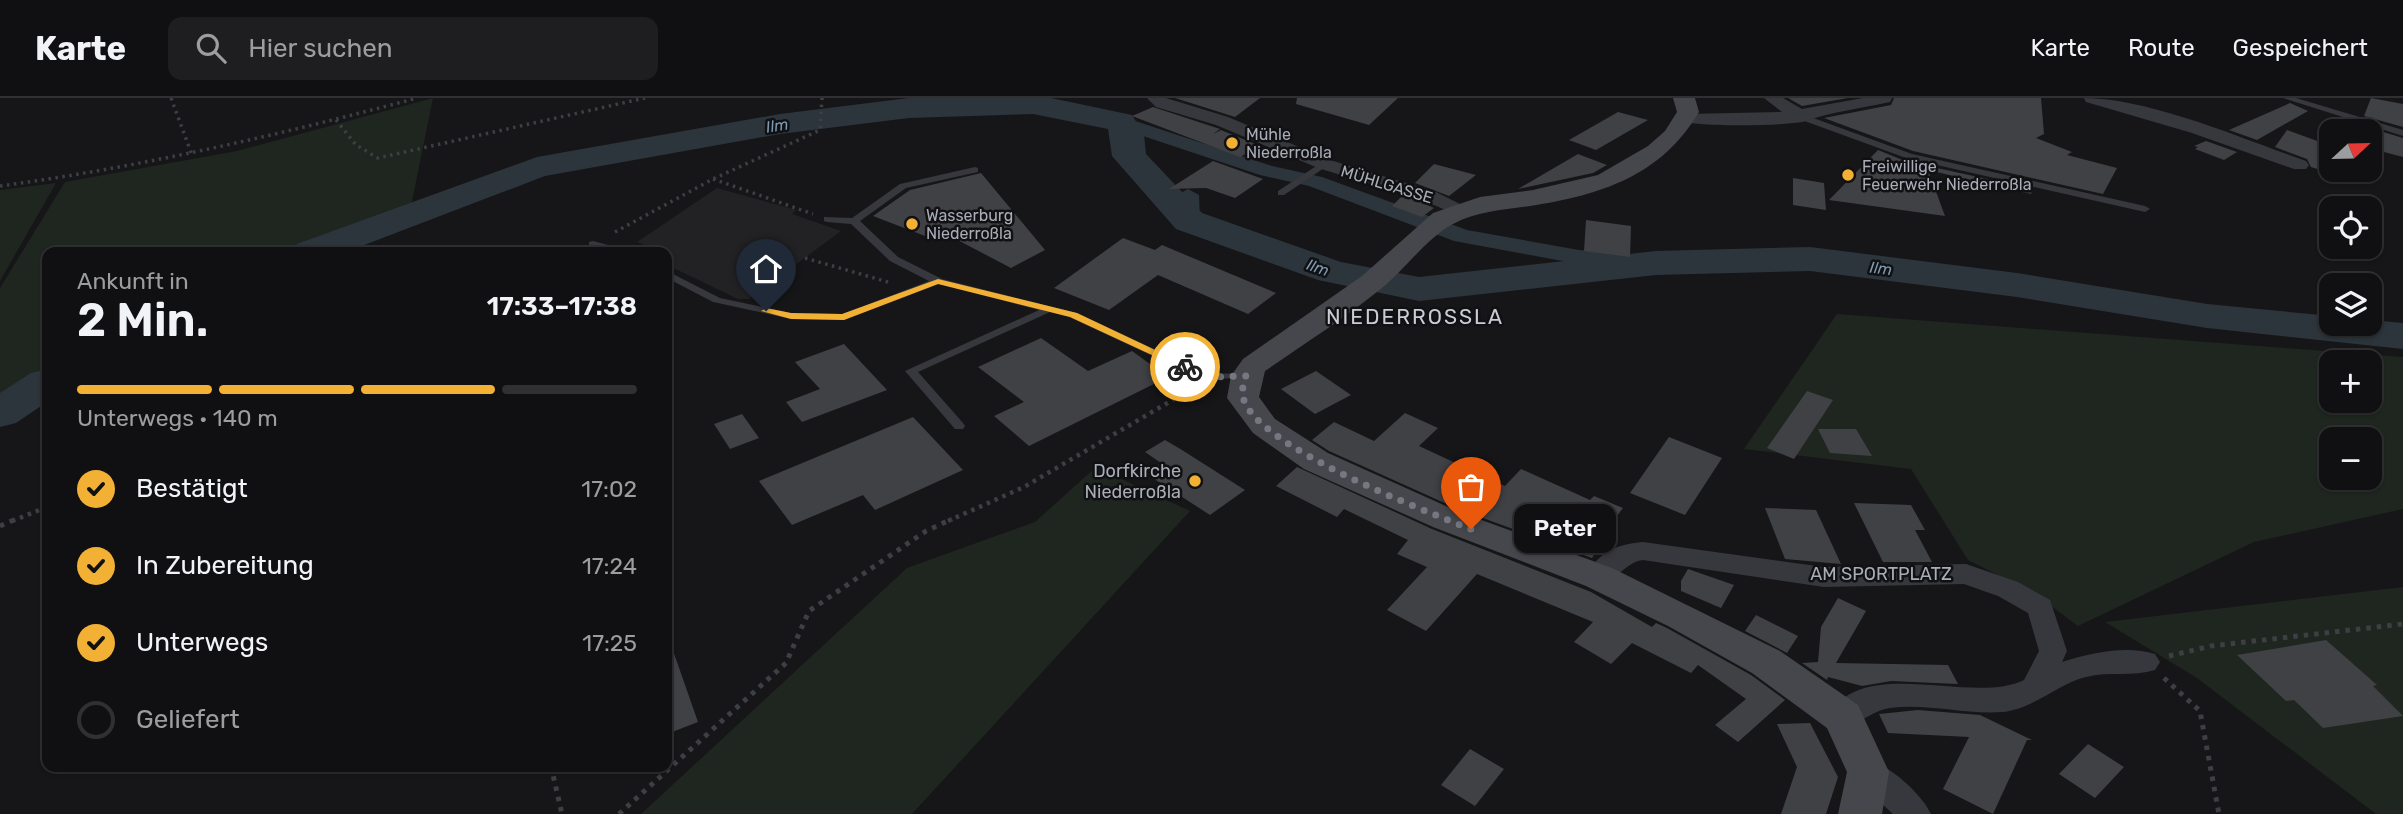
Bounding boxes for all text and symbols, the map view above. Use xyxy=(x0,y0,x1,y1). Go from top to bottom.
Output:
search box xyxy=(168,17,658,80)
text: Karte xyxy=(35,29,126,68)
icon: search xyxy=(192,29,230,67)
text: Hier suchen xyxy=(248,33,393,64)
text: Karte xyxy=(2031,34,2090,62)
text: Route xyxy=(2128,34,2195,62)
text: Gespeichert xyxy=(2233,34,2368,62)
water label: Ilm xyxy=(764,114,790,137)
north arrow xyxy=(2319,119,2382,182)
map controls xyxy=(2319,119,2382,490)
place label: Mühle Niederroßla xyxy=(1246,125,1332,162)
marker: Mühle Niederroßla xyxy=(1224,135,1240,151)
place label: Freiwillige Feuerwehr Niederroßla xyxy=(1862,157,2032,194)
street label: MÜHLGASSE xyxy=(1339,162,1435,207)
marker: Freiwillige Feuerwehr Niederroßla xyxy=(1840,167,1856,183)
button: locate xyxy=(2319,196,2382,259)
place label: Wasserburg Niederroßla xyxy=(926,206,1013,243)
marker: Wasserburg Niederroßla xyxy=(904,216,920,232)
pin xyxy=(736,239,796,311)
icon: home xyxy=(747,250,785,288)
water label: Ilm xyxy=(1304,255,1332,280)
water label: Ilm xyxy=(1869,258,1893,279)
text: Ankunft in xyxy=(77,267,189,295)
button: layers xyxy=(2319,273,2382,336)
text: 17:33–17:38 xyxy=(487,291,637,322)
text: 2 Min. xyxy=(77,293,208,348)
district label: NIEDERROSSLA xyxy=(1326,304,1504,329)
courier xyxy=(1150,332,1220,402)
icon: bike xyxy=(1166,348,1204,386)
button: + xyxy=(2319,350,2382,413)
text: Unterwegs · 140 m xyxy=(77,404,278,432)
button: − xyxy=(2319,427,2382,490)
pin xyxy=(1441,457,1501,529)
place label: Dorfkirche Niederroßla xyxy=(1085,460,1181,503)
icon: bag xyxy=(1452,468,1490,506)
icon: check xyxy=(77,470,115,508)
text: Bestätigt xyxy=(136,473,248,504)
marker: Dorfkirche Niederroßla xyxy=(1187,473,1203,489)
text: 17:02 xyxy=(581,475,637,503)
callout: Peter xyxy=(1513,504,1614,554)
text: Peter xyxy=(1534,514,1596,542)
icon: check xyxy=(77,547,115,585)
text: In Zubereitung xyxy=(136,550,314,581)
text: 17:24 xyxy=(582,552,637,580)
street label: AM SPORTPLATZ xyxy=(1810,563,1952,585)
icon: check xyxy=(77,624,115,662)
text: Unterwegs xyxy=(136,627,268,658)
text: 17:25 xyxy=(582,629,637,657)
text: Geliefert xyxy=(136,704,240,735)

